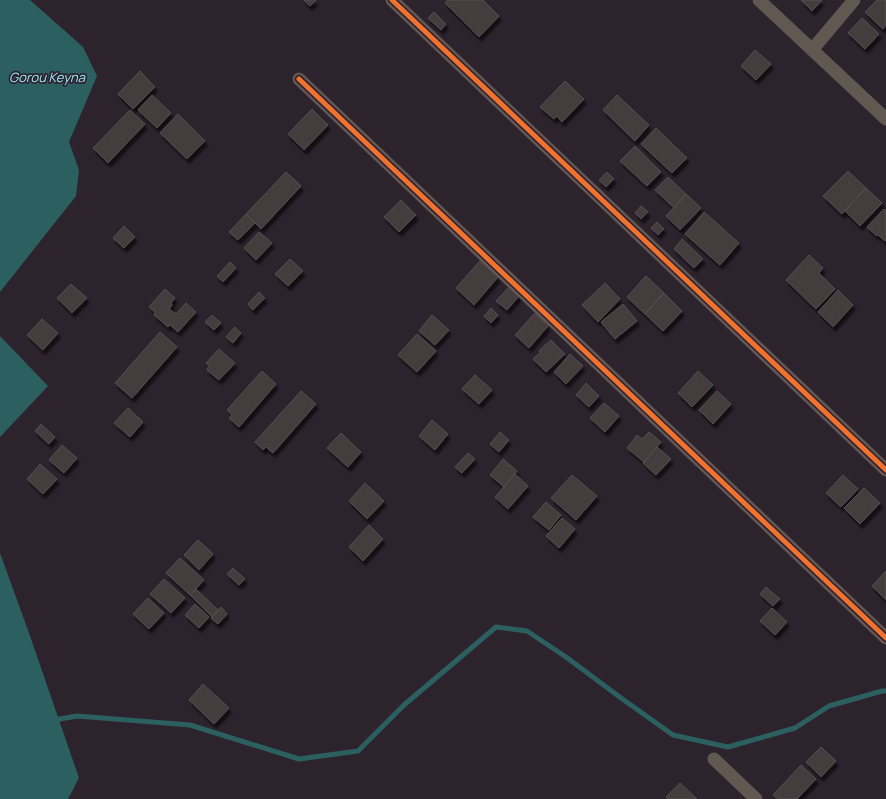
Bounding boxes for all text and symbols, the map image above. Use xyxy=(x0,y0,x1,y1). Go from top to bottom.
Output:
water label: Gorou Keyna xyxy=(9,68,86,86)

